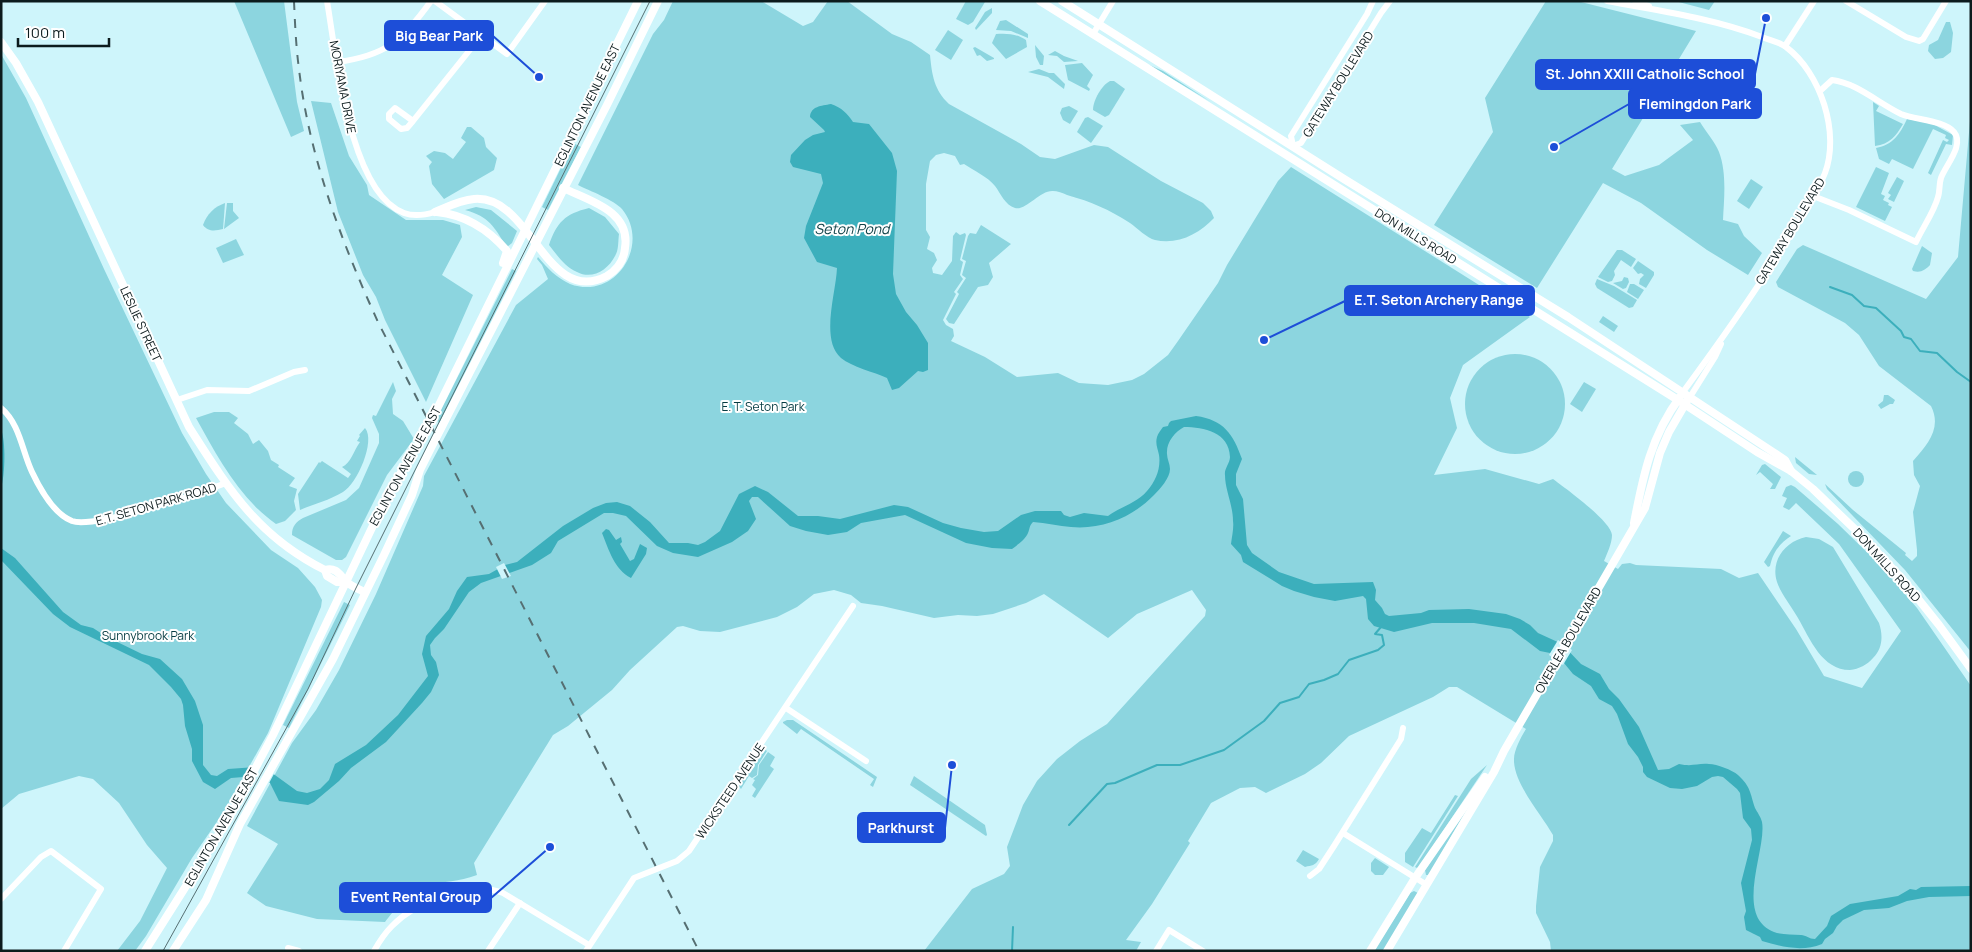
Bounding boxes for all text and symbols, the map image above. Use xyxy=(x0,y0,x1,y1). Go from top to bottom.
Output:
scale bar xyxy=(18,15,109,47)
callout: Big Bear Park xyxy=(385,21,493,50)
text: 100 m xyxy=(25,22,65,43)
text: Big Bear Park xyxy=(395,26,483,45)
street label: GATEWAY BOULEVARD xyxy=(1298,28,1378,140)
street label: MORIYAMA DRIVE xyxy=(326,39,360,135)
street label: EGLINTON AVENUE EAST xyxy=(550,40,624,169)
callout: St. John XXIII Catholic School xyxy=(1536,60,1755,89)
text: St. John XXIII Catholic School xyxy=(1545,64,1745,83)
callout: Flemingdon Park xyxy=(1629,89,1761,118)
text: Flemingdon Park xyxy=(1639,94,1752,113)
street label: GATEWAY BOULEVARD xyxy=(1751,174,1829,288)
street label: DON MILLS ROAD xyxy=(1372,204,1460,268)
water label: Seton Pond xyxy=(815,219,891,238)
street label: LESLIE STREET xyxy=(116,284,166,365)
callout: E.T. Seton Archery Range xyxy=(1345,286,1534,315)
text: E.T. Seton Archery Range xyxy=(1354,290,1524,309)
park label: E. T. Seton Park xyxy=(721,398,806,415)
street label: EGLINTON AVENUE EAST xyxy=(365,403,445,529)
street label: E.T. SETON PARK ROAD xyxy=(94,479,218,529)
street label: DON MILLS ROAD xyxy=(1849,524,1925,606)
street label: OVERLEA BOULEVARD xyxy=(1531,584,1605,696)
park label: Sunnybrook Park xyxy=(102,627,195,644)
street label: WICKSTEED AVENUE xyxy=(692,740,769,842)
street label: EGLINTON AVENUE EAST xyxy=(180,764,262,889)
callout: Parkhurst xyxy=(858,813,945,842)
text: Parkhurst xyxy=(868,818,934,837)
callout: Event Rental Group xyxy=(340,883,491,912)
text: Event Rental Group xyxy=(351,887,482,906)

